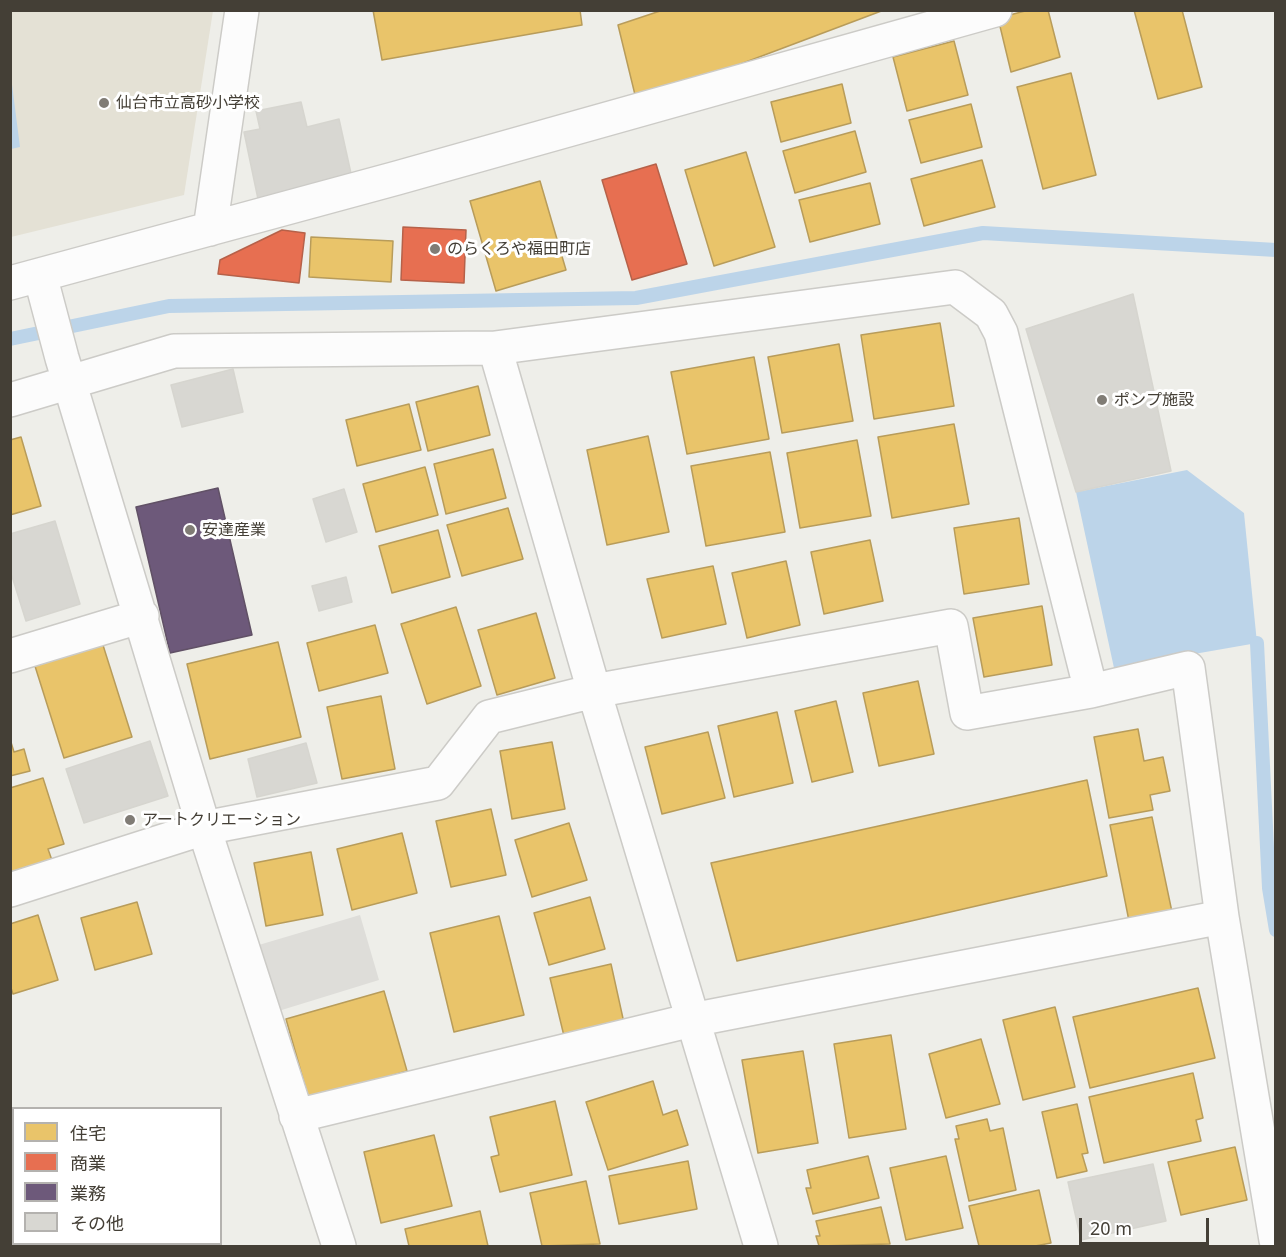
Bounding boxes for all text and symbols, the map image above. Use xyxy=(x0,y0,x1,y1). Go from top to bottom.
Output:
place label: 仙台市立高砂小学校 xyxy=(116,93,260,113)
marker: 仙台市立高砂小学校 xyxy=(97,96,111,110)
place label: のらくろや福田町店 xyxy=(447,239,591,259)
marker: のらくろや福田町店 xyxy=(428,242,442,256)
place label: ポンプ施設 xyxy=(1114,390,1194,410)
marker: ポンプ施設 xyxy=(1095,393,1109,407)
place label: 安達産業 xyxy=(202,520,266,540)
marker: 安達産業 xyxy=(183,523,197,537)
place label: アートクリエーション xyxy=(142,810,301,830)
marker: アートクリエーション xyxy=(123,813,137,827)
legend xyxy=(12,1107,222,1245)
text: 住宅 xyxy=(70,1121,106,1145)
text: 商業 xyxy=(70,1151,106,1175)
text: 業務 xyxy=(70,1181,106,1205)
scale bar xyxy=(1082,1206,1212,1244)
text: その他 xyxy=(70,1211,124,1235)
text: 20 m xyxy=(1090,1216,1132,1240)

